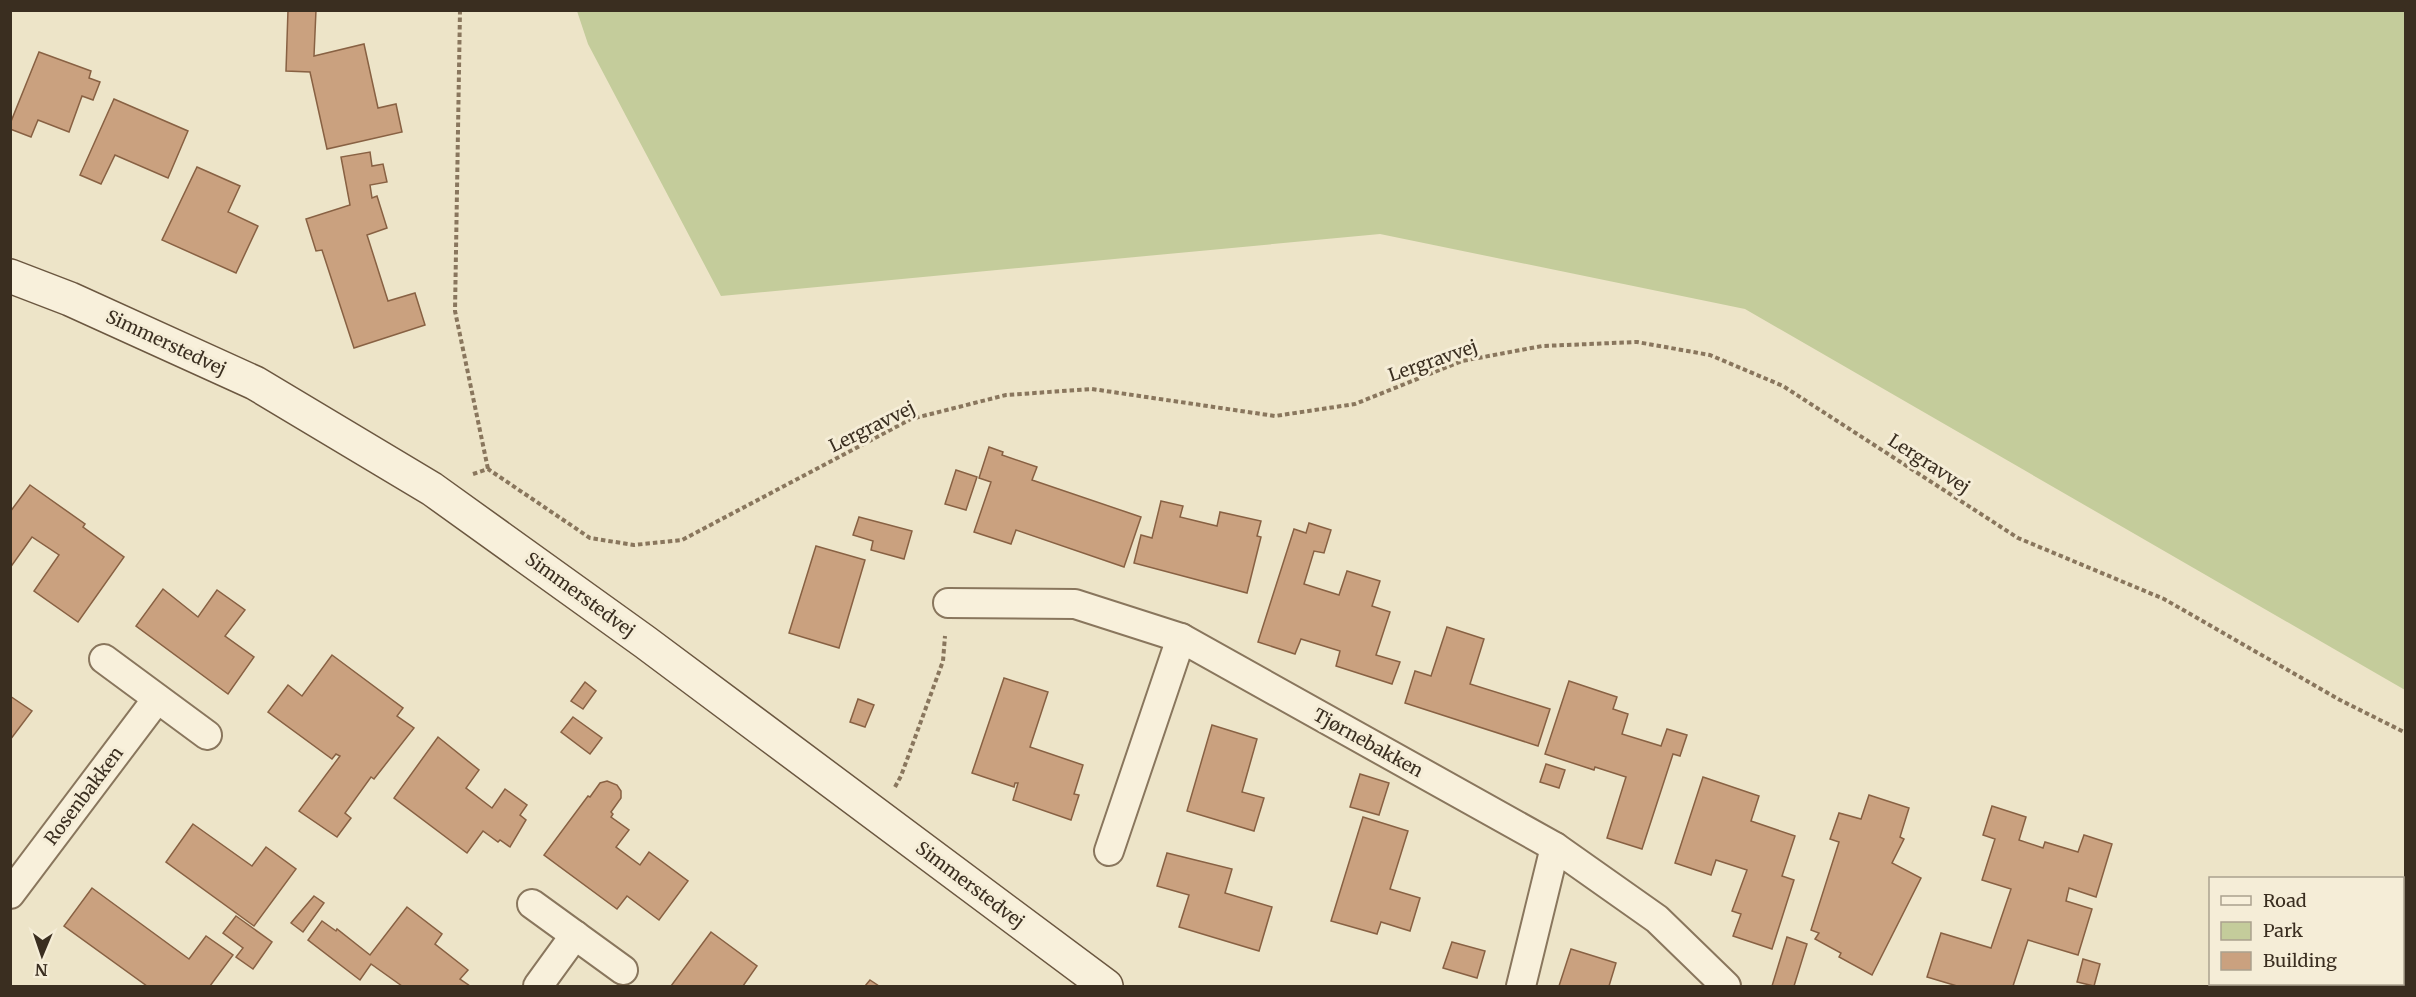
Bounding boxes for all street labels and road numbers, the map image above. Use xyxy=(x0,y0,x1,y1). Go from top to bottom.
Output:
street label: Simmerstedvej xyxy=(102,305,230,381)
street label: Lergravvej xyxy=(1385,335,1481,387)
street label: Lergravvej xyxy=(825,396,919,457)
street label: Lergravvej xyxy=(1884,429,1975,499)
street label: Simmerstedvej xyxy=(521,547,640,642)
street label: Tjørnebakken xyxy=(1309,703,1427,782)
street label: Rosenbakken xyxy=(39,742,128,849)
street label: Simmerstedvej xyxy=(911,836,1029,933)

